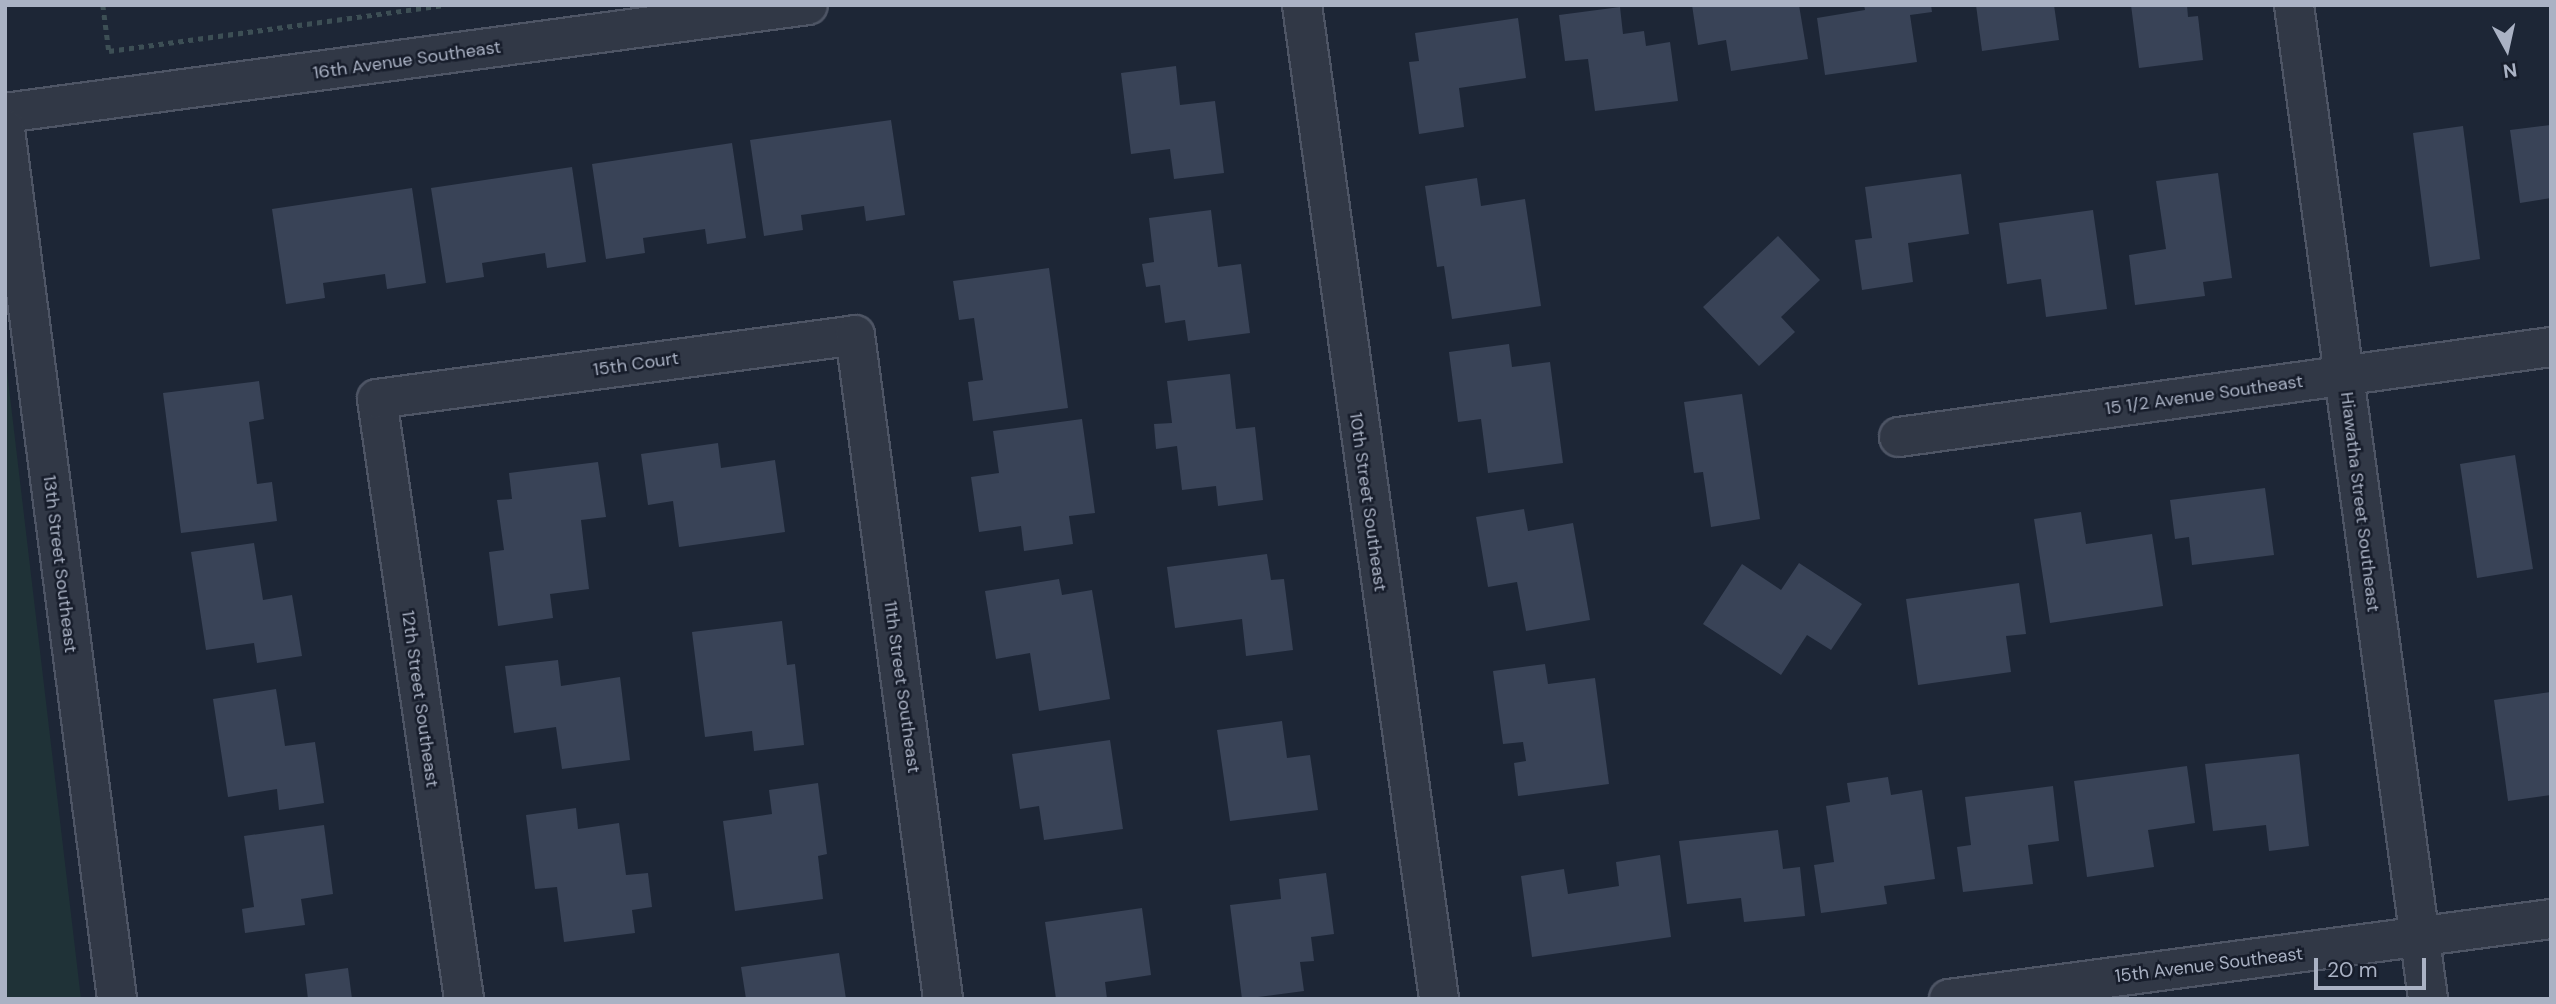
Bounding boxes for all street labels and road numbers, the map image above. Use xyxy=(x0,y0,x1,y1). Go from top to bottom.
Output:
street label: 16th Avenue Southeast xyxy=(312,36,502,84)
street label: 15th Court xyxy=(592,347,680,381)
street label: 15 1/2 Avenue Southeast xyxy=(2104,370,2304,420)
street label: Hiawatha Street Southeast xyxy=(2336,391,2384,613)
street label: 10th Street Southeast xyxy=(1345,411,1391,593)
street label: 13th Street Southeast xyxy=(38,474,82,654)
street label: 11th Street Southeast xyxy=(879,599,925,775)
street label: 12th Street Southeast xyxy=(397,609,443,789)
street label: 15th Avenue Southeast xyxy=(2114,943,2304,987)

